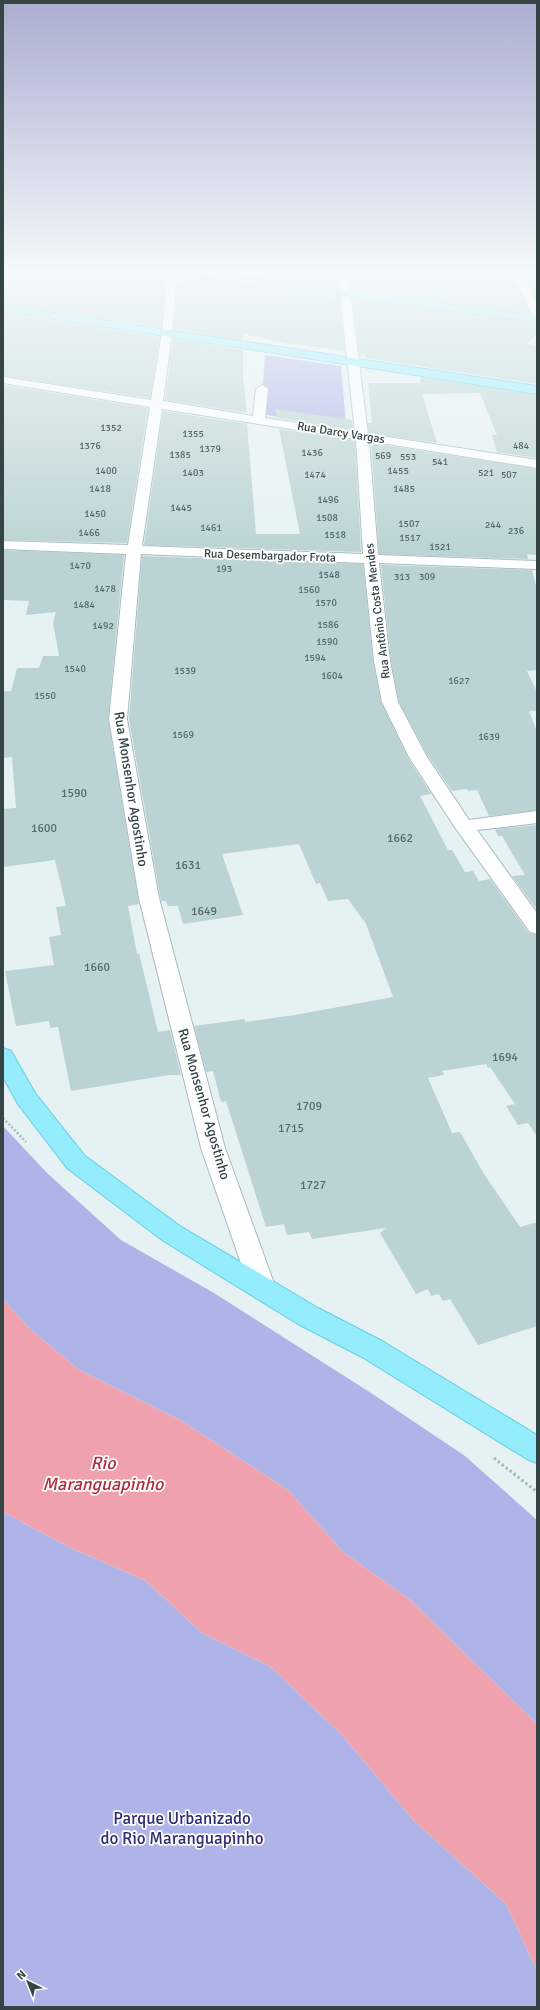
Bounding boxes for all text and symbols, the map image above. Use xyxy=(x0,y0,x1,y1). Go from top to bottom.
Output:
street label: Rua Darcy Vargas xyxy=(296,419,386,447)
house number: 1352 xyxy=(100,422,122,434)
house number: 1355 xyxy=(182,428,204,440)
house number: 1376 xyxy=(79,440,101,452)
house number: 484 xyxy=(513,440,530,452)
house number: 1379 xyxy=(199,443,221,455)
house number: 1436 xyxy=(301,447,323,459)
house number: 1385 xyxy=(169,449,191,461)
house number: 569 xyxy=(375,450,391,462)
house number: 553 xyxy=(400,451,416,463)
house number: 541 xyxy=(432,456,448,468)
house number: 1400 xyxy=(95,465,117,477)
house number: 1455 xyxy=(387,465,409,477)
house number: 1403 xyxy=(182,467,204,479)
house number: 521 xyxy=(478,467,494,479)
house number: 1474 xyxy=(304,469,326,481)
house number: 507 xyxy=(501,469,517,481)
house number: 1418 xyxy=(89,483,111,495)
house number: 1485 xyxy=(393,483,415,495)
house number: 1496 xyxy=(317,494,339,506)
house number: 1445 xyxy=(170,502,192,514)
house number: 1450 xyxy=(84,508,106,520)
house number: 1508 xyxy=(316,512,338,524)
house number: 1507 xyxy=(398,518,420,530)
house number: 244 xyxy=(485,519,502,531)
house number: 1461 xyxy=(200,522,222,534)
house number: 236 xyxy=(508,525,524,537)
house number: 1466 xyxy=(78,527,100,539)
house number: 1518 xyxy=(324,529,346,541)
house number: 1517 xyxy=(399,532,421,544)
house number: 1521 xyxy=(429,541,451,553)
street label: Rua Antônio Costa Mendes xyxy=(362,542,394,680)
street label: Rua Desembargador Frota xyxy=(204,546,336,566)
house number: 1470 xyxy=(69,560,91,572)
house number: 193 xyxy=(216,563,232,575)
house number: 1548 xyxy=(318,569,340,581)
house number: 313 xyxy=(394,571,410,583)
house number: 309 xyxy=(419,571,435,583)
house number: 1478 xyxy=(94,583,116,595)
house number: 1560 xyxy=(298,584,320,596)
house number: 1570 xyxy=(315,597,337,609)
house number: 1484 xyxy=(73,599,95,611)
house number: 1586 xyxy=(317,619,339,631)
house number: 1492 xyxy=(92,620,114,632)
house number: 1590 xyxy=(316,636,338,648)
house number: 1594 xyxy=(304,652,326,664)
house number: 1540 xyxy=(64,663,86,675)
house number: 1539 xyxy=(174,665,196,677)
house number: 1604 xyxy=(321,670,343,682)
house number: 1627 xyxy=(448,675,470,687)
house number: 1550 xyxy=(34,690,56,702)
street label: Rua Monsenhor Agostinho xyxy=(110,710,152,868)
house number: 1569 xyxy=(172,729,194,741)
house number: 1639 xyxy=(478,731,500,743)
house number: 1590 xyxy=(61,786,87,801)
house number: 1600 xyxy=(31,821,57,836)
house number: 1662 xyxy=(387,831,413,846)
house number: 1631 xyxy=(175,858,201,873)
house number: 1649 xyxy=(191,904,217,919)
house number: 1660 xyxy=(84,960,110,975)
street label: Rua Monsenhor Agostinho xyxy=(174,1026,234,1182)
house number: 1694 xyxy=(492,1050,518,1065)
house number: 1709 xyxy=(296,1099,322,1114)
house number: 1715 xyxy=(278,1121,304,1136)
house number: 1727 xyxy=(300,1178,326,1193)
water label: Rio Maranguapinho xyxy=(43,1452,165,1495)
park label: Parque Urbanizado do Rio Maranguapinho xyxy=(100,1808,264,1849)
north arrow xyxy=(8,1962,48,2002)
text: N xyxy=(14,1968,29,1982)

